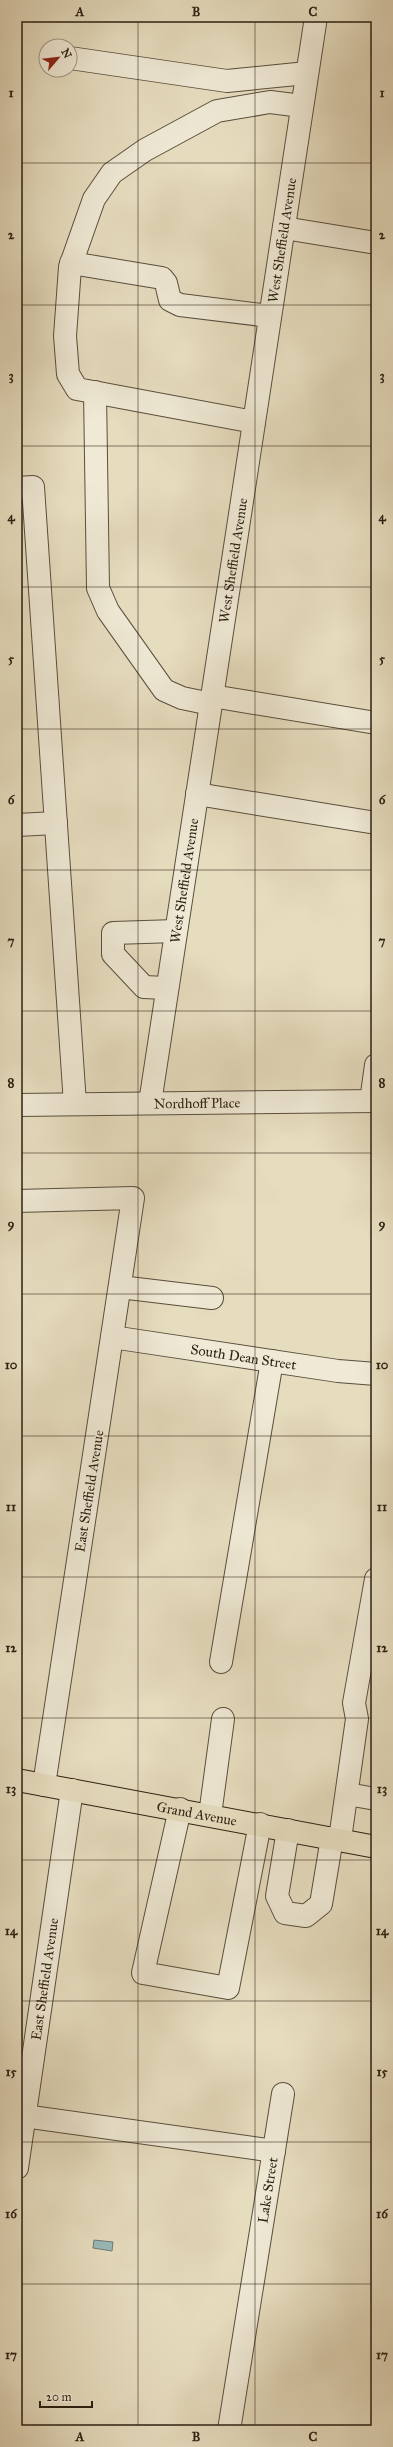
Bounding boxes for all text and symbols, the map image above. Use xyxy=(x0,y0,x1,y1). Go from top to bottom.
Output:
text: A xyxy=(75,4,85,20)
text: B xyxy=(192,4,201,20)
text: C xyxy=(309,4,318,20)
north arrow xyxy=(38,38,78,78)
text: N xyxy=(58,46,75,61)
text: 1 xyxy=(8,85,14,101)
text: 1 xyxy=(379,85,385,101)
street label: West Sheffield Avenue xyxy=(264,176,300,304)
text: 2 xyxy=(8,227,15,243)
text: 2 xyxy=(379,227,386,243)
text: 3 xyxy=(8,368,14,384)
text: 3 xyxy=(379,368,385,384)
street label: West Sheffield Avenue xyxy=(216,497,251,624)
text: 4 xyxy=(7,509,15,525)
text: 4 xyxy=(378,509,386,525)
text: 5 xyxy=(8,651,15,667)
text: 5 xyxy=(379,651,386,667)
text: 6 xyxy=(8,792,16,808)
text: 6 xyxy=(379,792,387,808)
street label: West Sheffield Avenue xyxy=(167,817,202,944)
text: 7 xyxy=(8,933,15,949)
text: 7 xyxy=(379,933,386,949)
text: 8 xyxy=(8,1075,15,1091)
text: 8 xyxy=(379,1075,386,1091)
street label: Nordhoff Place xyxy=(154,1095,241,1112)
text: 9 xyxy=(8,1216,15,1232)
text: 9 xyxy=(379,1216,386,1232)
street label: South Dean Street xyxy=(189,1341,298,1374)
text: 10 xyxy=(5,1357,18,1373)
text: 10 xyxy=(376,1357,389,1373)
street label: East Sheffield Avenue xyxy=(71,1429,108,1553)
text: 11 xyxy=(6,1499,16,1515)
text: 11 xyxy=(377,1499,387,1515)
text: 12 xyxy=(5,1640,17,1656)
text: 12 xyxy=(376,1640,388,1656)
text: 13 xyxy=(6,1781,16,1797)
text: 13 xyxy=(377,1781,387,1797)
street label: Grand Avenue xyxy=(155,1798,238,1830)
street label: East Sheffield Avenue xyxy=(28,1917,62,2041)
text: 14 xyxy=(5,1923,18,1939)
text: 14 xyxy=(376,1923,389,1939)
text: 15 xyxy=(5,2064,17,2080)
text: 15 xyxy=(376,2064,388,2080)
street label: Lake Street xyxy=(254,2156,282,2224)
text: 16 xyxy=(5,2206,18,2222)
text: 16 xyxy=(376,2206,389,2222)
text: 17 xyxy=(5,2347,17,2363)
text: 17 xyxy=(376,2347,388,2363)
scale bar xyxy=(40,2383,92,2409)
text: 20 m xyxy=(46,2390,72,2404)
text: A xyxy=(75,2429,85,2445)
text: B xyxy=(192,2429,201,2445)
text: C xyxy=(309,2429,318,2445)

